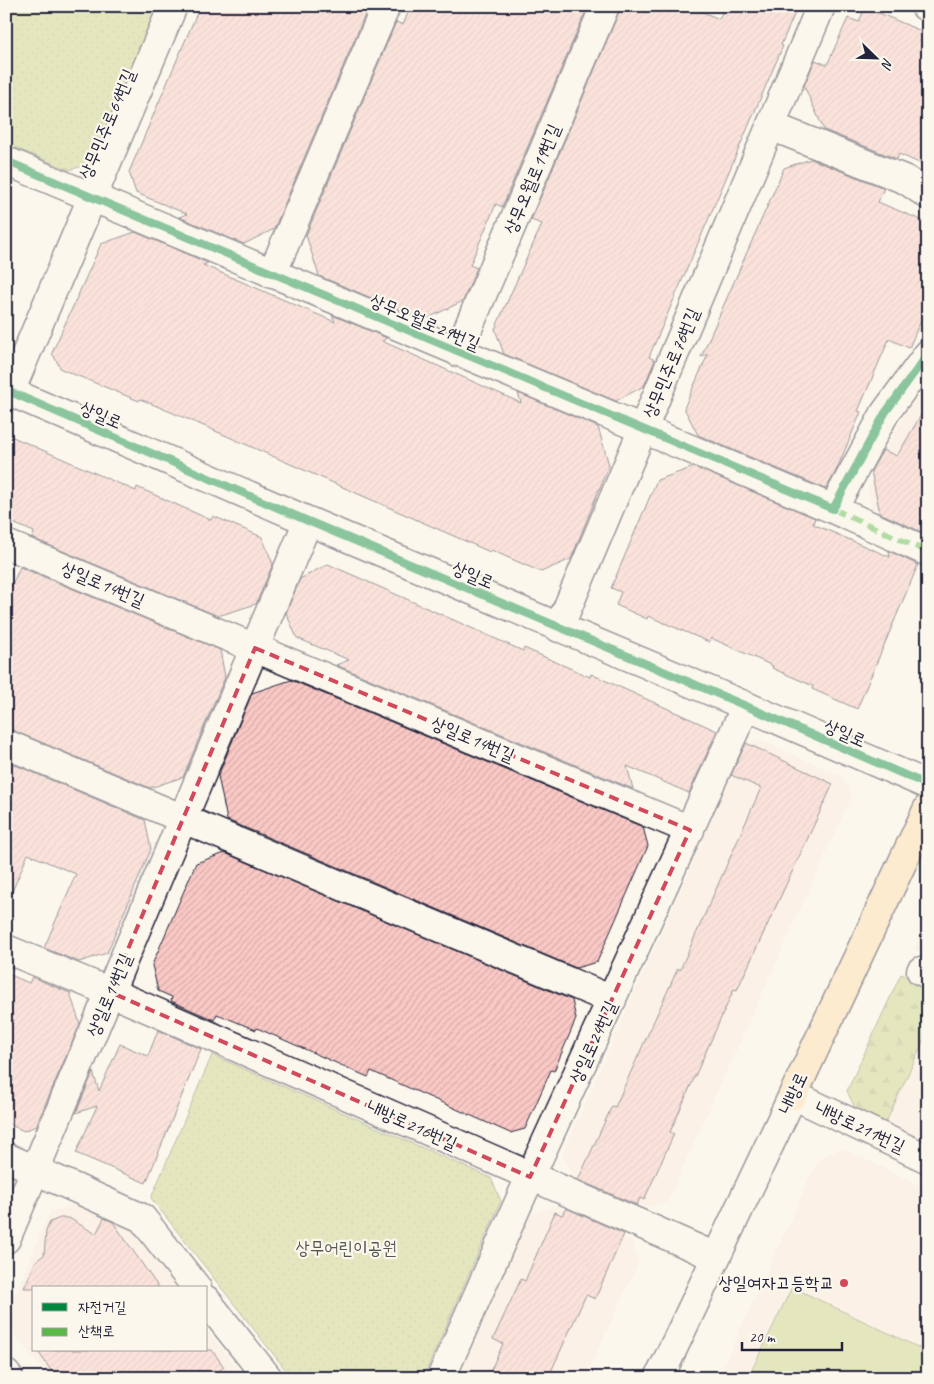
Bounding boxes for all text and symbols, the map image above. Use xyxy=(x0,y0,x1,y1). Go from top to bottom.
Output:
north arrow xyxy=(852,32,902,82)
text: N xyxy=(877,56,897,72)
street label: 상무민주로64번길 xyxy=(74,65,140,182)
street label: 상무오월로19번길 xyxy=(499,120,565,237)
street label: 상무오월로29번길 xyxy=(367,289,484,355)
street label: 상무민주로76번길 xyxy=(638,304,704,421)
street label: 상일로 xyxy=(77,396,125,434)
street label: 상일로 xyxy=(449,556,497,594)
street label: 상일로14번길 xyxy=(58,557,149,612)
street label: 상일로14번길 xyxy=(428,712,519,767)
street label: 상일로 xyxy=(821,714,869,752)
street label: 상일로14번길 xyxy=(82,949,137,1040)
street label: 상일로24번길 xyxy=(564,997,622,1087)
street label: 내방로 xyxy=(774,1069,812,1117)
street label: 내방로216번길 xyxy=(363,1095,461,1155)
street label: 내방로211번길 xyxy=(812,1097,909,1158)
park label: 상무어린이공원 xyxy=(295,1237,397,1259)
place label: 상일여자고등학교 xyxy=(718,1272,834,1294)
marker: 상일여자고등학교 xyxy=(838,1277,850,1289)
legend xyxy=(32,1286,208,1352)
text: 자전거길 xyxy=(78,1298,126,1317)
scale bar xyxy=(742,1319,842,1351)
text: 산책로 xyxy=(78,1322,114,1341)
text: 20 m xyxy=(749,1328,776,1347)

